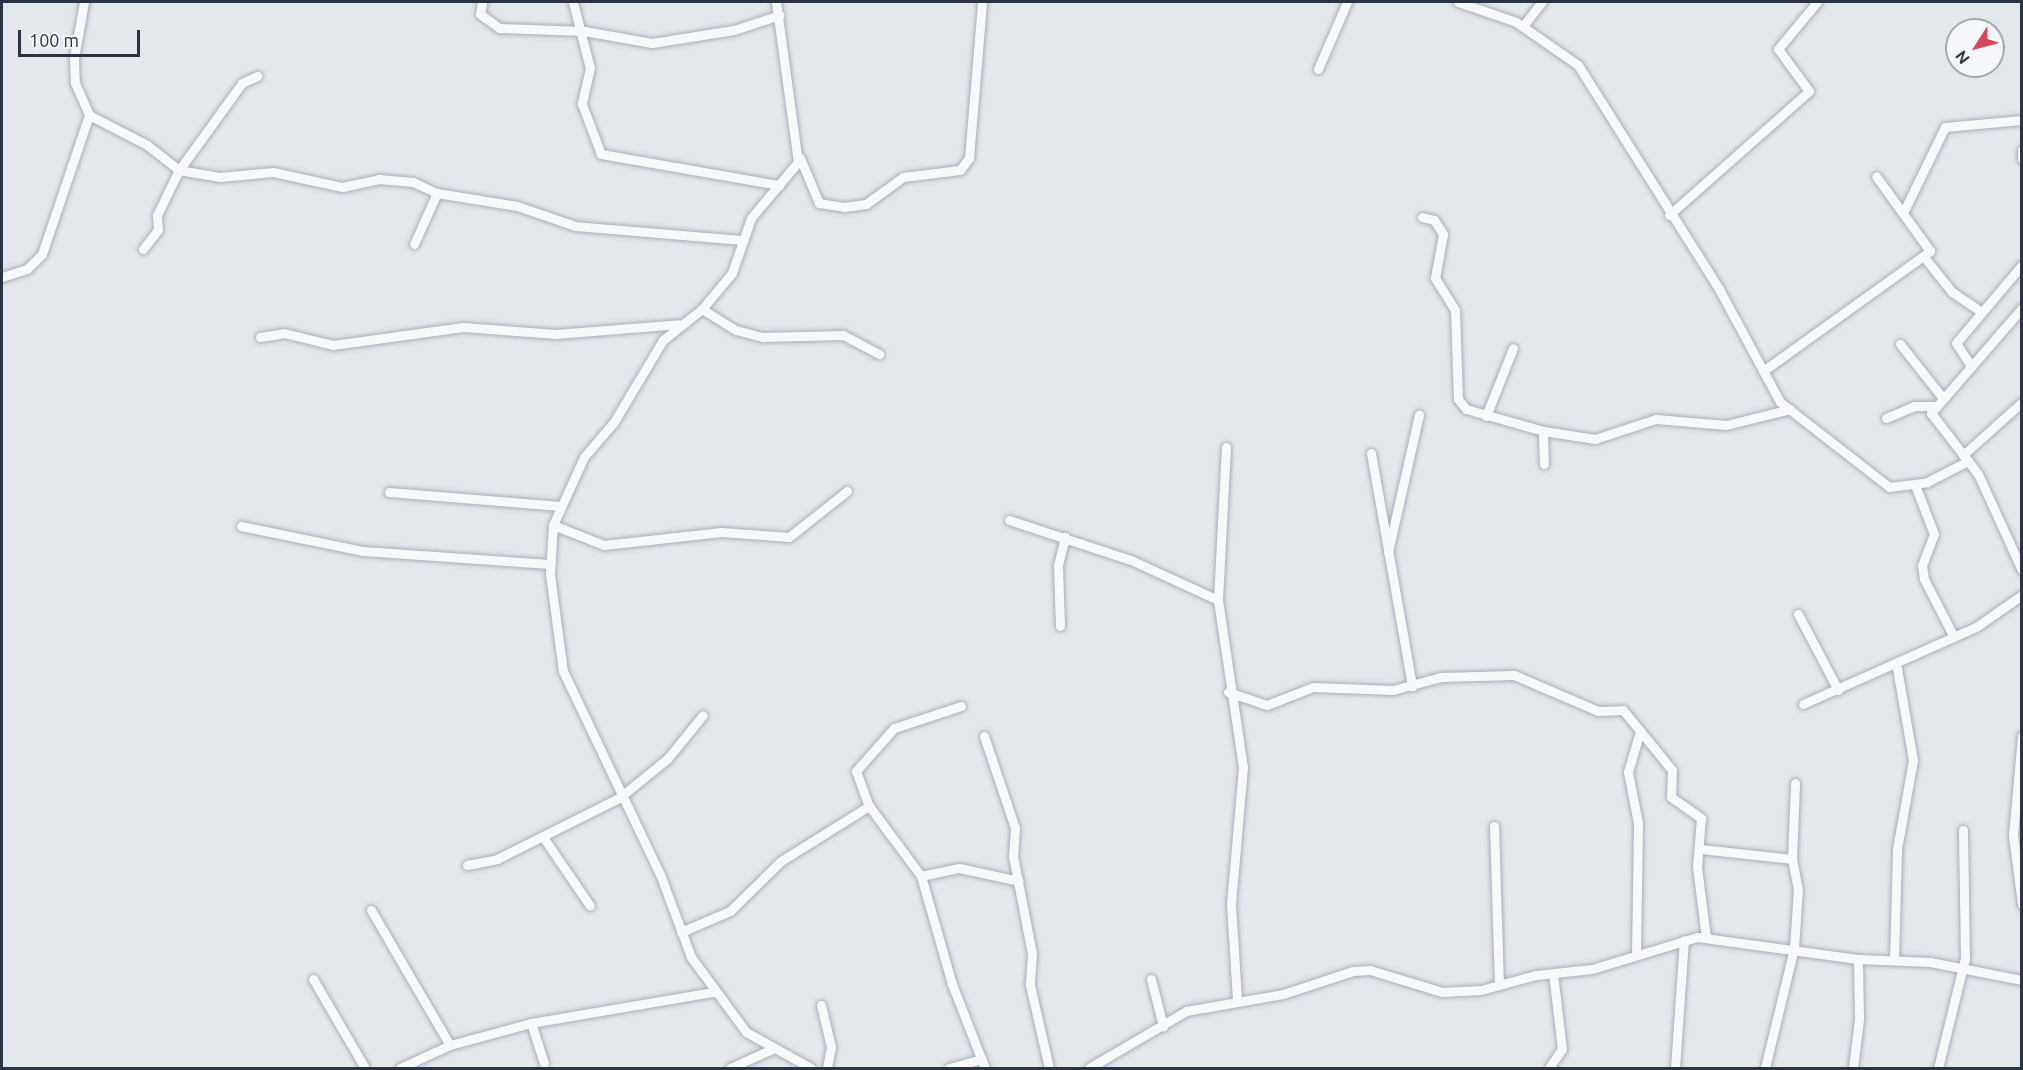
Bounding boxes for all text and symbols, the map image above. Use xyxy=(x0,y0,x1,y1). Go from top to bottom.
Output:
scale bar xyxy=(21,18,142,56)
north arrow xyxy=(1945,18,2005,78)
text: 100 m xyxy=(29,30,79,50)
text: N xyxy=(1951,47,1973,68)

